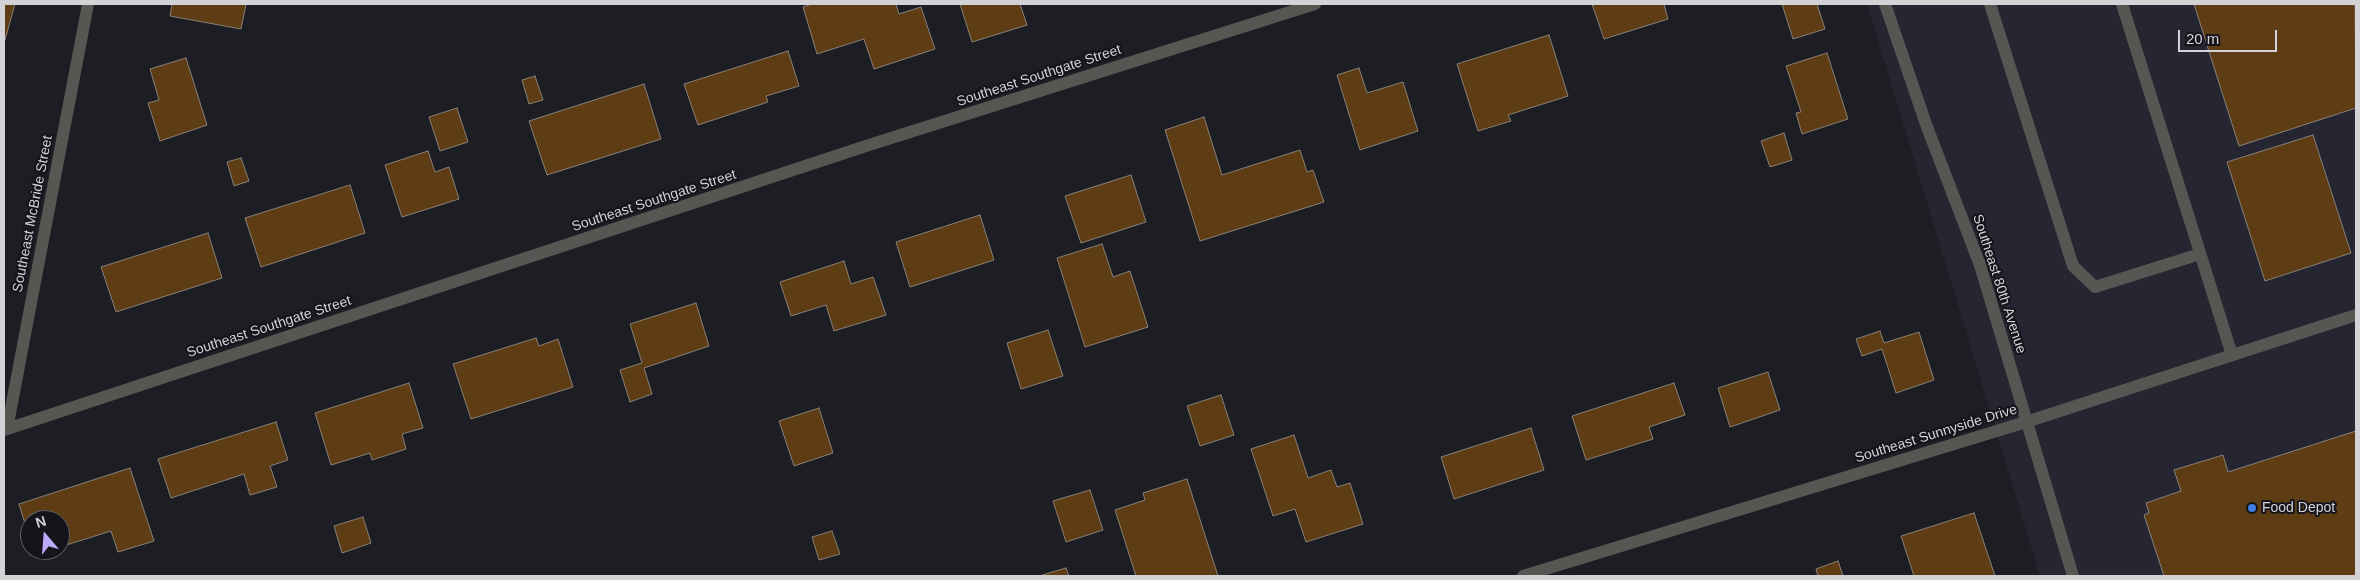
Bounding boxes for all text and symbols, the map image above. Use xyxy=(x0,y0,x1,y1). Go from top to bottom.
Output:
scale bar xyxy=(2180,20,2279,52)
text: 20 m xyxy=(2186,30,2219,47)
street label: Southeast Southgate Street xyxy=(955,41,1123,111)
street label: Southeast McBride Street xyxy=(10,134,56,294)
street label: Southeast Southgate Street xyxy=(570,166,738,236)
street label: Southeast 80th Avenue xyxy=(1969,212,2029,356)
street label: Southeast Southgate Street xyxy=(185,292,353,362)
street label: Southeast Sunnyside Drive xyxy=(1853,401,2019,467)
place label: Food Depot xyxy=(2262,500,2335,516)
marker: Food Depot xyxy=(2246,502,2258,514)
north arrow xyxy=(20,510,70,560)
text: N xyxy=(33,513,48,531)

